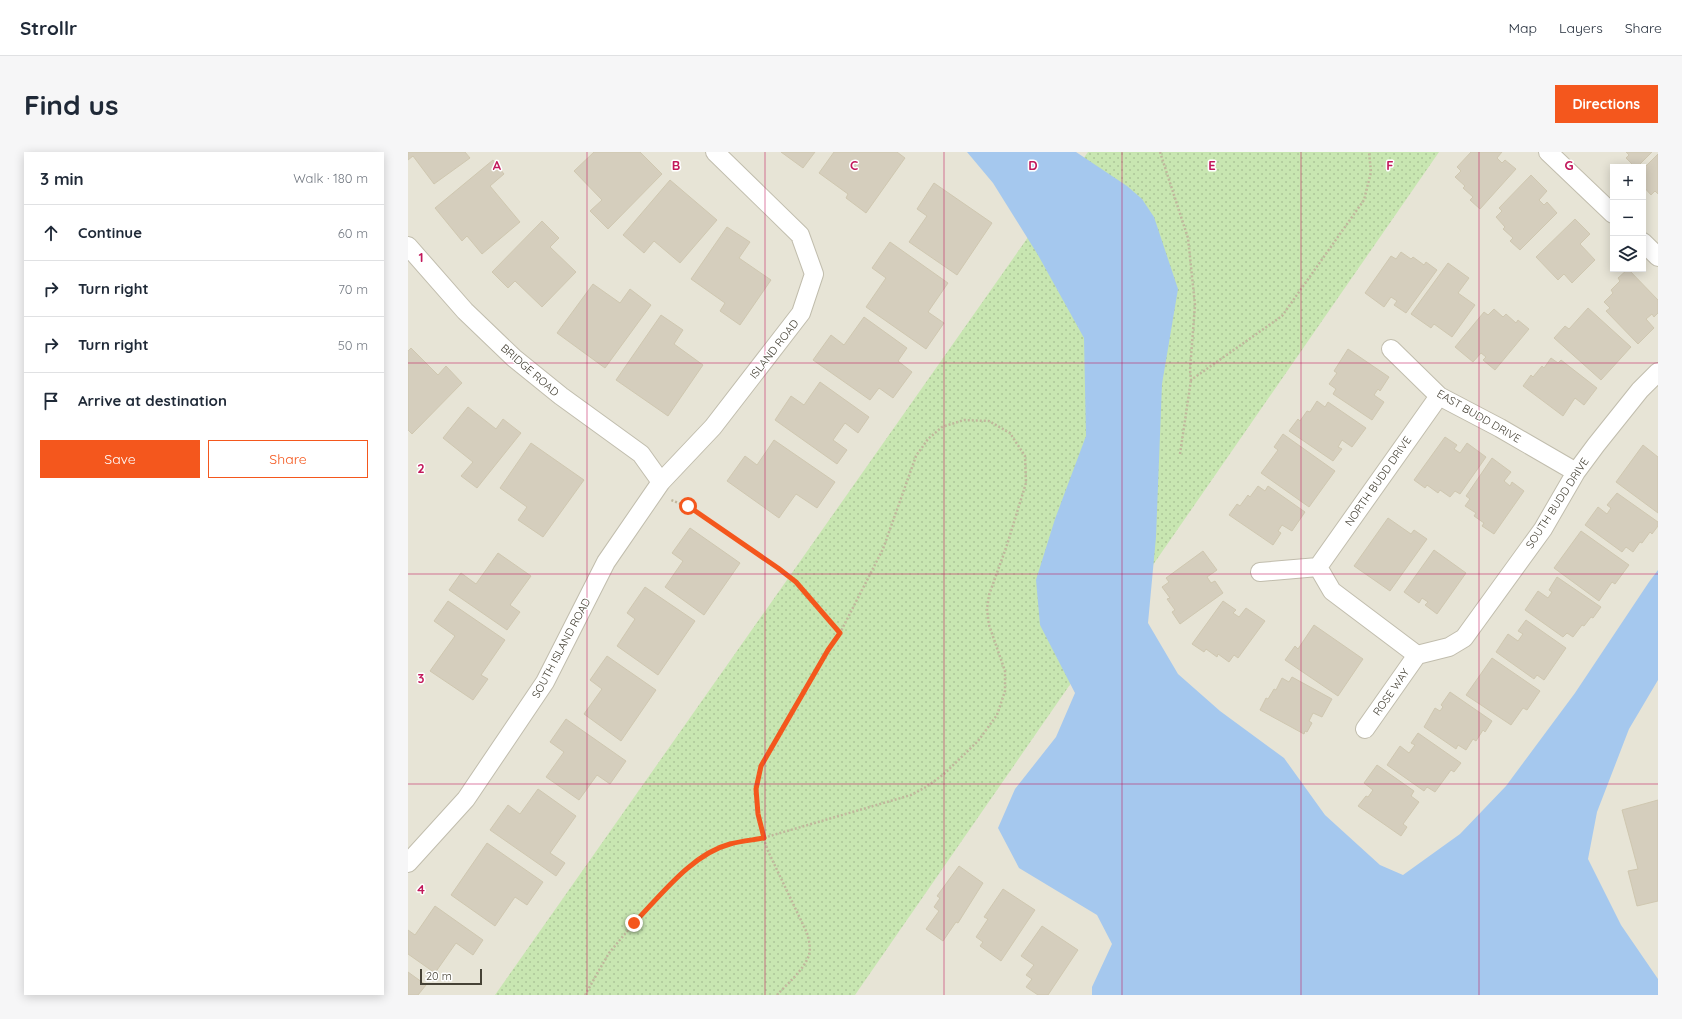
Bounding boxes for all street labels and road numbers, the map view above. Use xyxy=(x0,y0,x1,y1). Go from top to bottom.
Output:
street label: ISLAND ROAD xyxy=(746,316,802,381)
street label: BRIDGE ROAD xyxy=(498,341,562,399)
street label: EAST BUDD DRIVE xyxy=(1435,386,1523,446)
street label: NORTH BUDD DRIVE xyxy=(1342,433,1414,529)
street label: SOUTH BUDD DRIVE xyxy=(1522,455,1592,551)
street label: SOUTH ISLAND ROAD xyxy=(529,595,593,701)
street label: ROSE WAY xyxy=(1370,666,1412,718)

